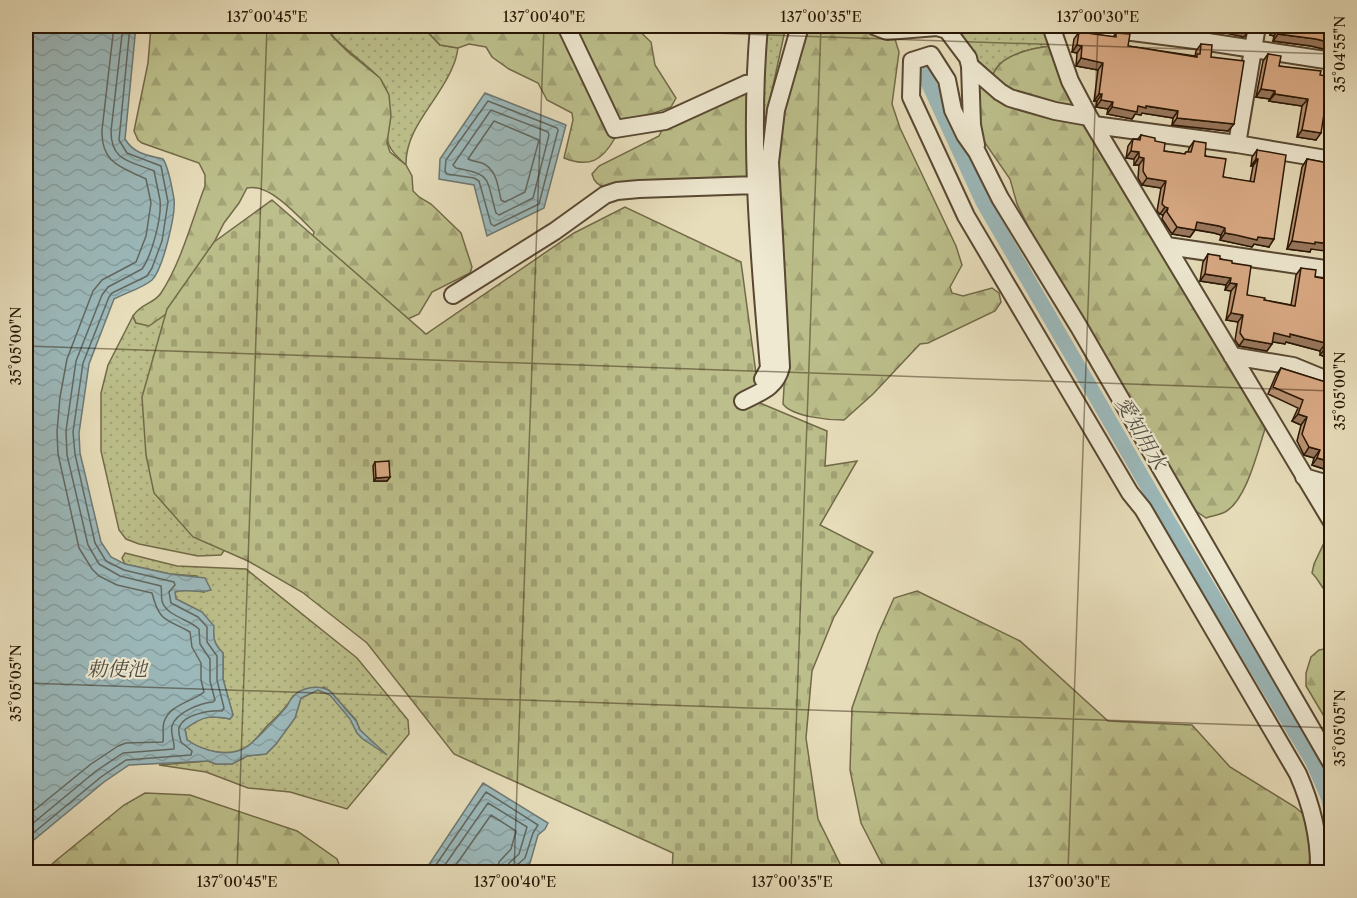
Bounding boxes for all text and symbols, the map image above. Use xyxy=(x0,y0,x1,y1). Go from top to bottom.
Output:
text: 137°00'45"E xyxy=(226,7,308,26)
text: 137°00'40"E xyxy=(503,7,585,26)
text: 137°00'35"E xyxy=(780,7,862,26)
text: 137°00'30"E xyxy=(1057,7,1139,26)
text: 35°04'55"N xyxy=(1330,16,1349,92)
text: 35°05'00"N xyxy=(6,306,25,386)
text: 35°05'00"N xyxy=(1330,351,1349,431)
water label: 愛知用水 xyxy=(1111,392,1172,475)
text: 35°05'05"N xyxy=(6,644,25,722)
water label: 勅使池 xyxy=(87,657,149,681)
text: 35°05'05"N xyxy=(1330,689,1349,767)
text: 137°00'45"E xyxy=(196,872,278,891)
text: 137°00'40"E xyxy=(474,872,556,891)
text: 137°00'35"E xyxy=(751,872,833,891)
text: 137°00'30"E xyxy=(1028,872,1110,891)

